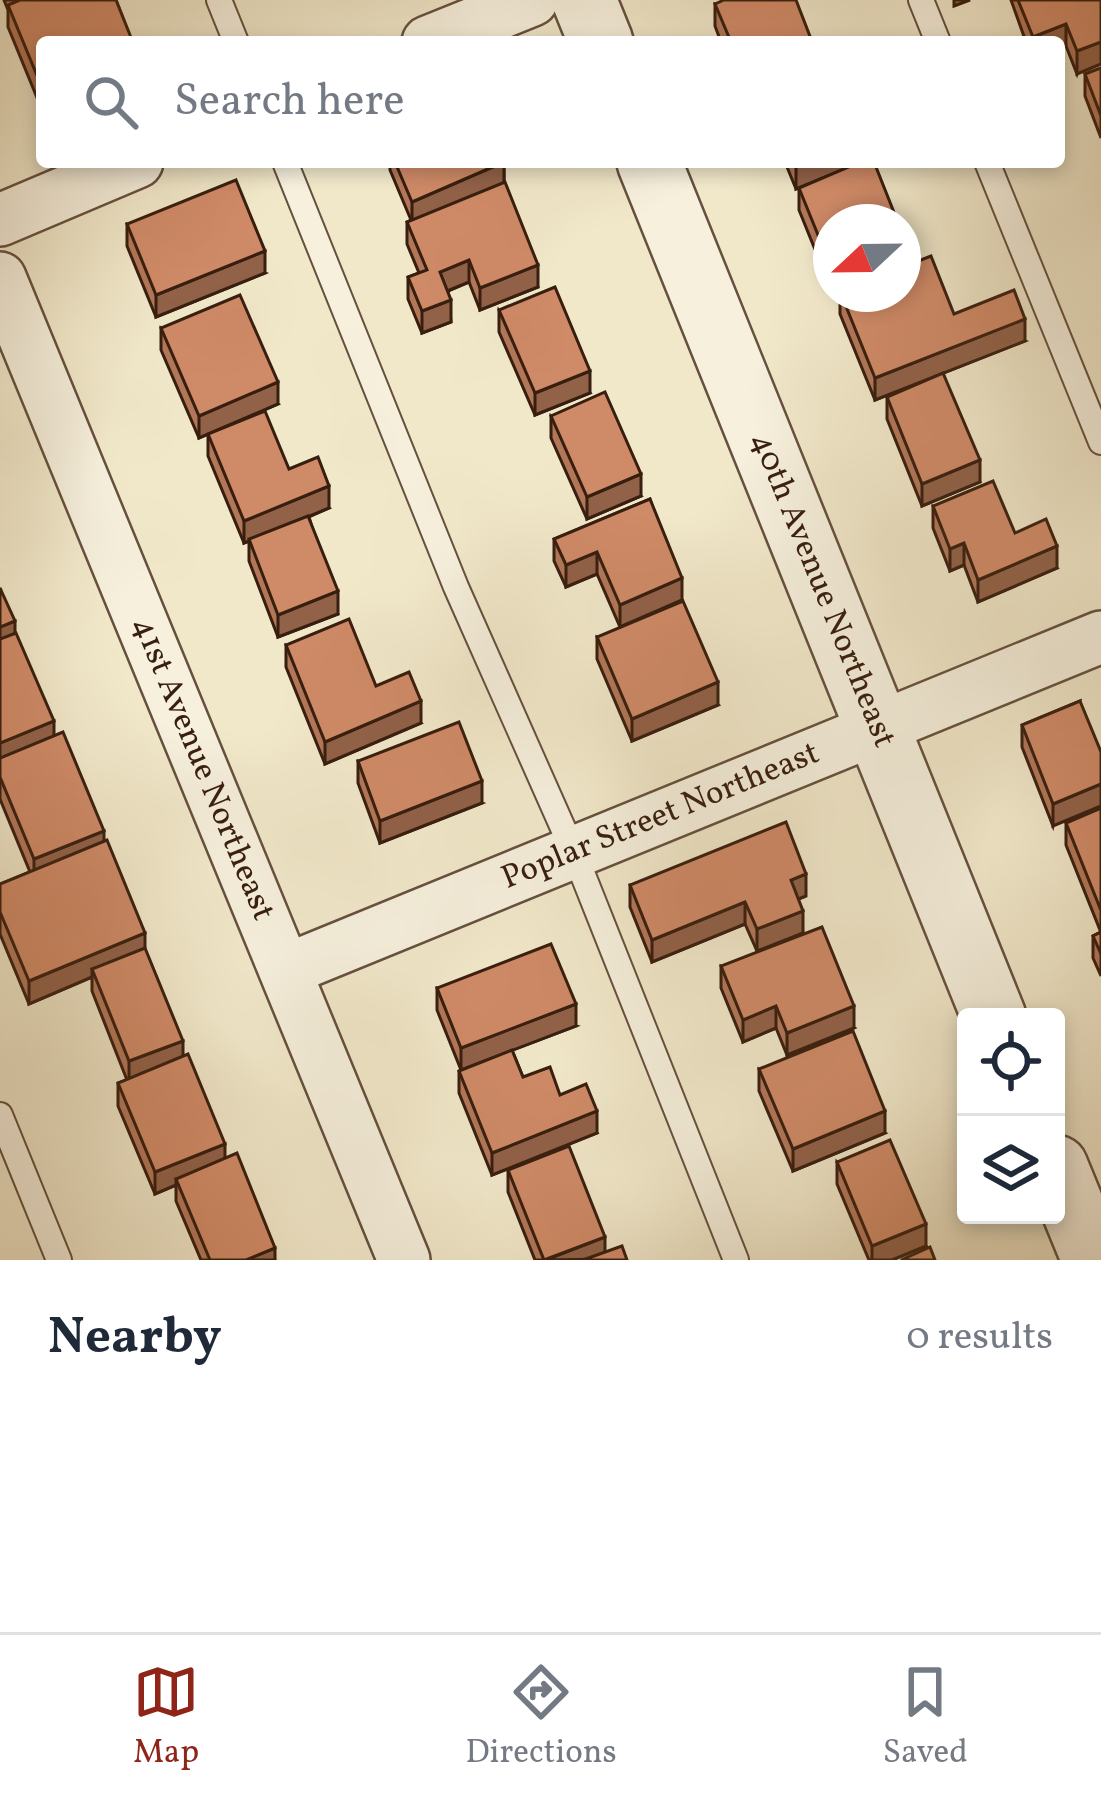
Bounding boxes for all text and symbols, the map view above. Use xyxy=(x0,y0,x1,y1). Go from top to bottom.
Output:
search box xyxy=(36,36,1065,168)
icon: search xyxy=(78,69,144,135)
text: Search here xyxy=(174,71,405,134)
north arrow xyxy=(813,204,921,312)
street label: 40th Avenue Northeast xyxy=(738,426,906,755)
street label: 41st Avenue Northeast xyxy=(119,610,285,928)
street label: Poplar Street Northeast xyxy=(495,731,827,902)
map controls xyxy=(957,1008,1065,1224)
button: locate xyxy=(957,1008,1065,1116)
button: layers xyxy=(957,1116,1065,1224)
text: Nearby xyxy=(48,1303,222,1374)
text: 0 results xyxy=(906,1311,1053,1365)
tab: Map xyxy=(133,1659,199,1777)
tab: Directions xyxy=(465,1659,617,1777)
tab: Saved xyxy=(883,1659,968,1777)

